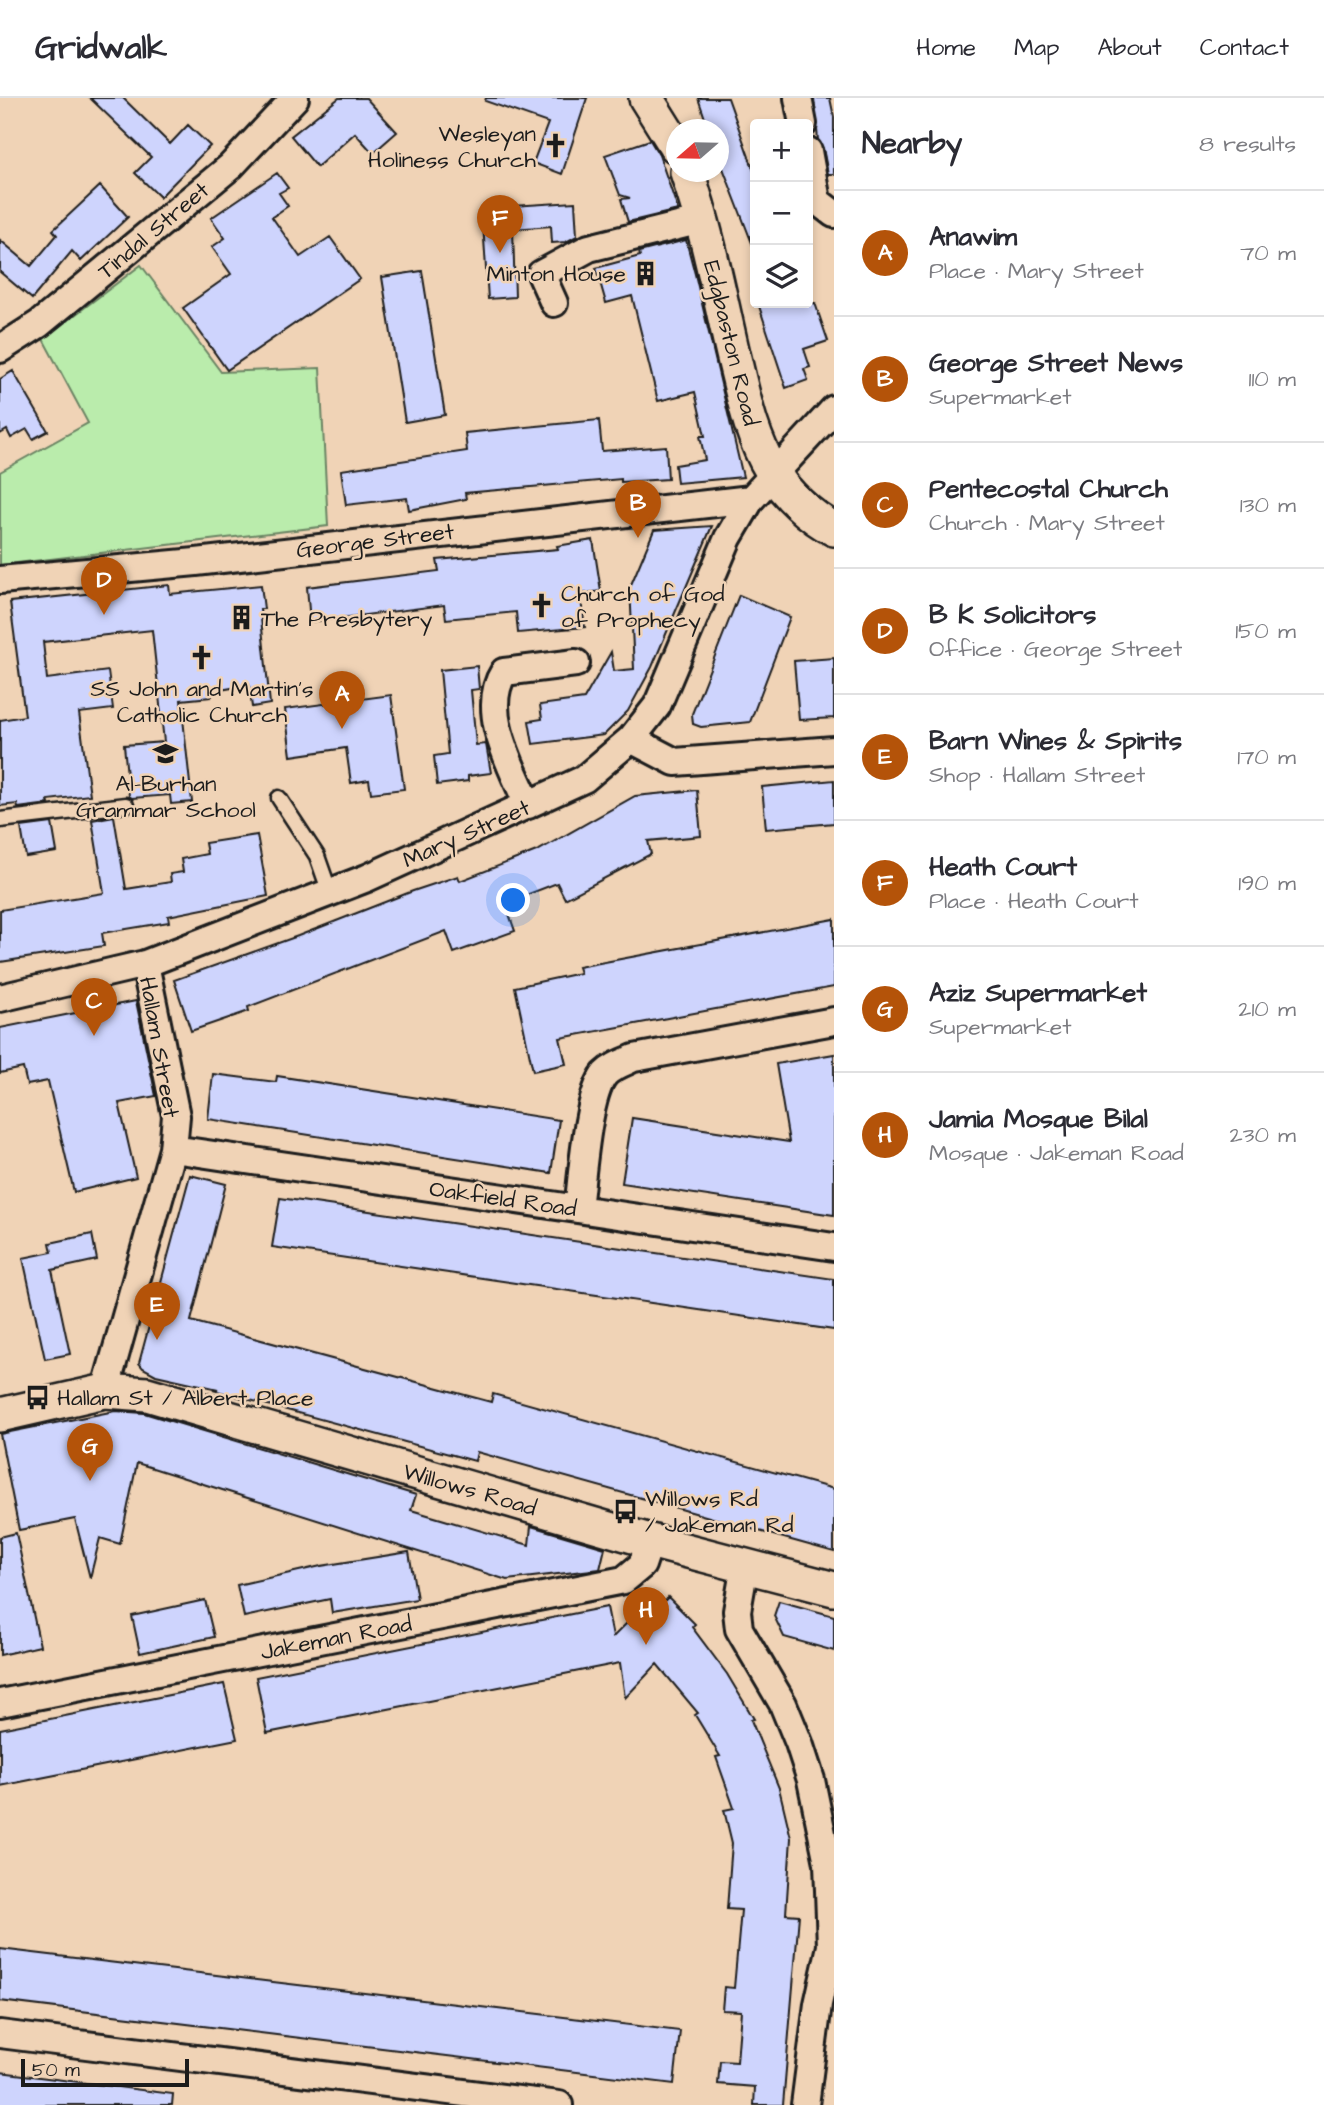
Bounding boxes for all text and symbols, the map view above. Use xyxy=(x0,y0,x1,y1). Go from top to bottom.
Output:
text: Gridwalk xyxy=(35,25,167,71)
text: Home xyxy=(916,31,976,65)
text: Map xyxy=(1014,31,1059,65)
text: About xyxy=(1097,31,1162,65)
text: Contact xyxy=(1200,31,1289,65)
place label: Wesleyan Holiness Church xyxy=(368,118,537,176)
north arrow xyxy=(666,119,729,182)
map controls xyxy=(750,119,813,308)
button: + xyxy=(750,119,813,182)
text: Nearby xyxy=(862,123,962,165)
text: 8 results xyxy=(1199,128,1296,160)
church icon: Wesleyan Holiness Church xyxy=(542,132,570,160)
street label: Tindal Street xyxy=(91,174,217,287)
button: − xyxy=(750,182,813,245)
pin: F xyxy=(477,195,523,253)
text: Anawim xyxy=(929,219,1017,255)
text: A xyxy=(878,237,892,269)
text: 70 m xyxy=(1240,237,1296,269)
button: layers xyxy=(750,245,813,308)
text: Place · Mary Street xyxy=(929,255,1144,287)
street label: Edgbaston Road xyxy=(694,257,767,430)
place label: Minton House xyxy=(487,258,626,290)
building icon: Minton House xyxy=(632,259,660,287)
text: George Street News xyxy=(929,345,1183,381)
text: B xyxy=(877,363,893,395)
text: 110 m xyxy=(1248,363,1296,395)
text: Supermarket xyxy=(929,381,1072,413)
text: Pentecostal Church xyxy=(929,471,1168,507)
pin: B xyxy=(615,480,661,538)
text: C xyxy=(877,489,893,521)
text: 130 m xyxy=(1240,489,1296,521)
text: Church · Mary Street xyxy=(929,507,1165,539)
street label: George Street xyxy=(295,515,457,568)
pin: D xyxy=(81,557,127,615)
place label: Church of God of Prophecy xyxy=(561,578,725,637)
church icon: Church of God of Prophecy xyxy=(527,592,555,620)
text: B K Solicitors xyxy=(929,597,1096,633)
place label: The Presbytery xyxy=(261,603,433,636)
building icon: The Presbytery xyxy=(227,604,255,632)
text: D xyxy=(878,615,892,647)
text: 150 m xyxy=(1235,615,1296,647)
text: Office · George Street xyxy=(929,633,1182,665)
church icon: SS John and Martin's Catholic Church xyxy=(188,644,216,672)
pin: A xyxy=(319,671,365,729)
place label: SS John and Martin's Catholic Church xyxy=(90,673,314,731)
text: Barn Wines & Spirits xyxy=(929,723,1182,759)
school or university icon: Al-Burhan Grammar School xyxy=(152,739,180,767)
text: E xyxy=(878,741,892,773)
text: 170 m xyxy=(1237,741,1296,773)
text: Shop · Hallam Street xyxy=(929,759,1145,791)
place label: Al-Burhan Grammar School xyxy=(76,768,256,826)
street label: Mary Street xyxy=(398,791,536,877)
text: Heath Court xyxy=(929,849,1077,885)
text: F xyxy=(877,867,893,899)
text: 190 m xyxy=(1238,867,1296,899)
your location xyxy=(496,883,530,917)
text: Place · Heath Court xyxy=(929,885,1139,917)
street label: Hallam Street xyxy=(131,974,187,1121)
text: Aziz Supermarket xyxy=(929,975,1147,1011)
pin: C xyxy=(71,978,117,1036)
text: G xyxy=(877,993,893,1025)
text: 210 m xyxy=(1238,993,1296,1025)
text: Supermarket xyxy=(929,1011,1072,1043)
text: Jamia Mosque Bilal xyxy=(929,1101,1148,1137)
text: H xyxy=(878,1119,892,1151)
text: 230 m xyxy=(1230,1119,1296,1151)
text: Mosque · Jakeman Road xyxy=(929,1137,1184,1169)
street label: Oakfield Road xyxy=(427,1173,579,1225)
pin: E xyxy=(134,1282,180,1340)
place label: Hallam St / Albert Place xyxy=(57,1382,314,1414)
bus stop icon: Hallam St / Albert Place xyxy=(23,1383,51,1411)
pin: G xyxy=(67,1423,113,1481)
street label: Willows Road xyxy=(399,1456,540,1524)
place label: Willows Rd / Jakeman Rd xyxy=(645,1483,794,1541)
bus stop icon: Willows Rd / Jakeman Rd xyxy=(611,1497,639,1525)
pin: H xyxy=(623,1587,669,1645)
street label: Jakeman Road xyxy=(258,1608,415,1668)
scale bar xyxy=(21,2056,189,2088)
text: 50 m xyxy=(32,2057,80,2084)

